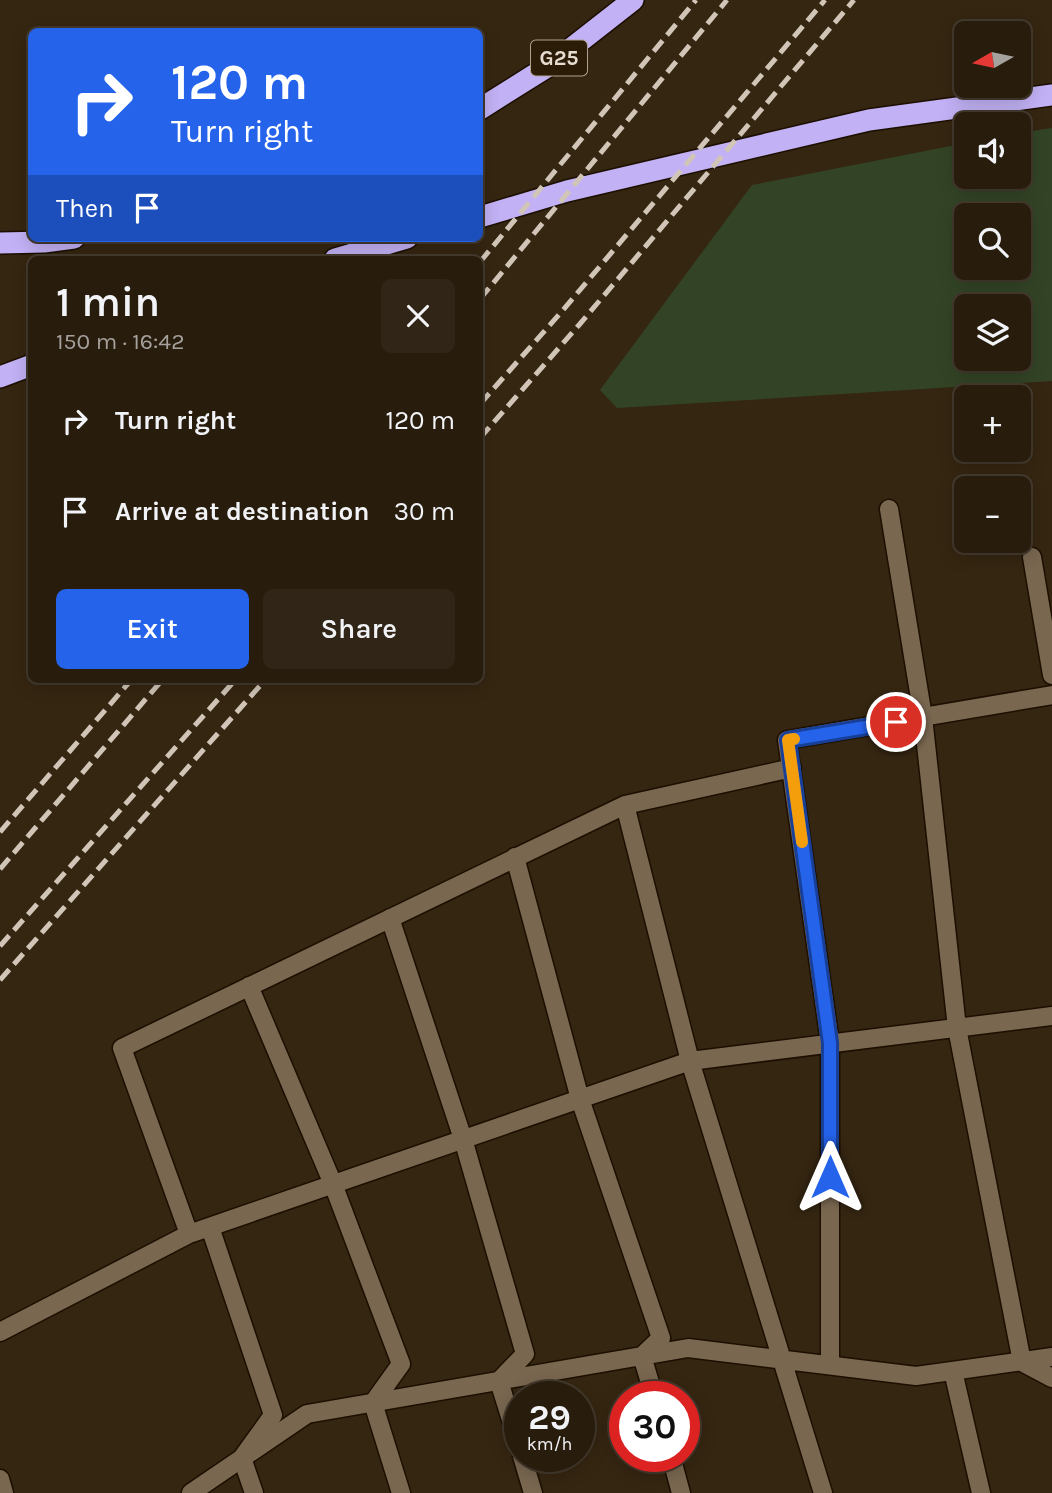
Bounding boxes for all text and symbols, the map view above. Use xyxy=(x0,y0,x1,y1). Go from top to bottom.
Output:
north arrow xyxy=(954,21,1031,98)
map controls xyxy=(954,21,1031,553)
road number: G25 xyxy=(531,41,587,76)
text: 120 m xyxy=(171,54,308,111)
icon: right xyxy=(56,56,147,147)
button: sound xyxy=(954,112,1031,189)
text: Turn right xyxy=(171,113,313,150)
icon: arrive xyxy=(128,189,166,227)
text: Then xyxy=(56,193,114,224)
button: search xyxy=(954,203,1031,280)
text: 1 min xyxy=(56,277,160,327)
button: close xyxy=(381,279,455,353)
button: layers xyxy=(954,294,1031,371)
text: 150 m · 16:42 xyxy=(56,328,185,355)
button: + xyxy=(954,385,1031,462)
icon: right xyxy=(56,402,94,440)
text: Turn right xyxy=(115,405,236,436)
text: 120 m xyxy=(385,405,455,436)
button: − xyxy=(954,476,1031,553)
icon: arrive xyxy=(56,493,94,531)
text: Arrive at destination xyxy=(115,496,369,527)
text: 30 m xyxy=(394,496,455,527)
button: Exit xyxy=(56,589,249,669)
button: Share xyxy=(263,589,455,669)
pin xyxy=(866,692,926,752)
icon: arrive xyxy=(877,703,915,741)
position arrow xyxy=(793,1140,867,1214)
speed limit sign: 30 xyxy=(609,1381,700,1472)
text: 29 xyxy=(528,1397,571,1438)
text: km/h xyxy=(527,1433,572,1455)

